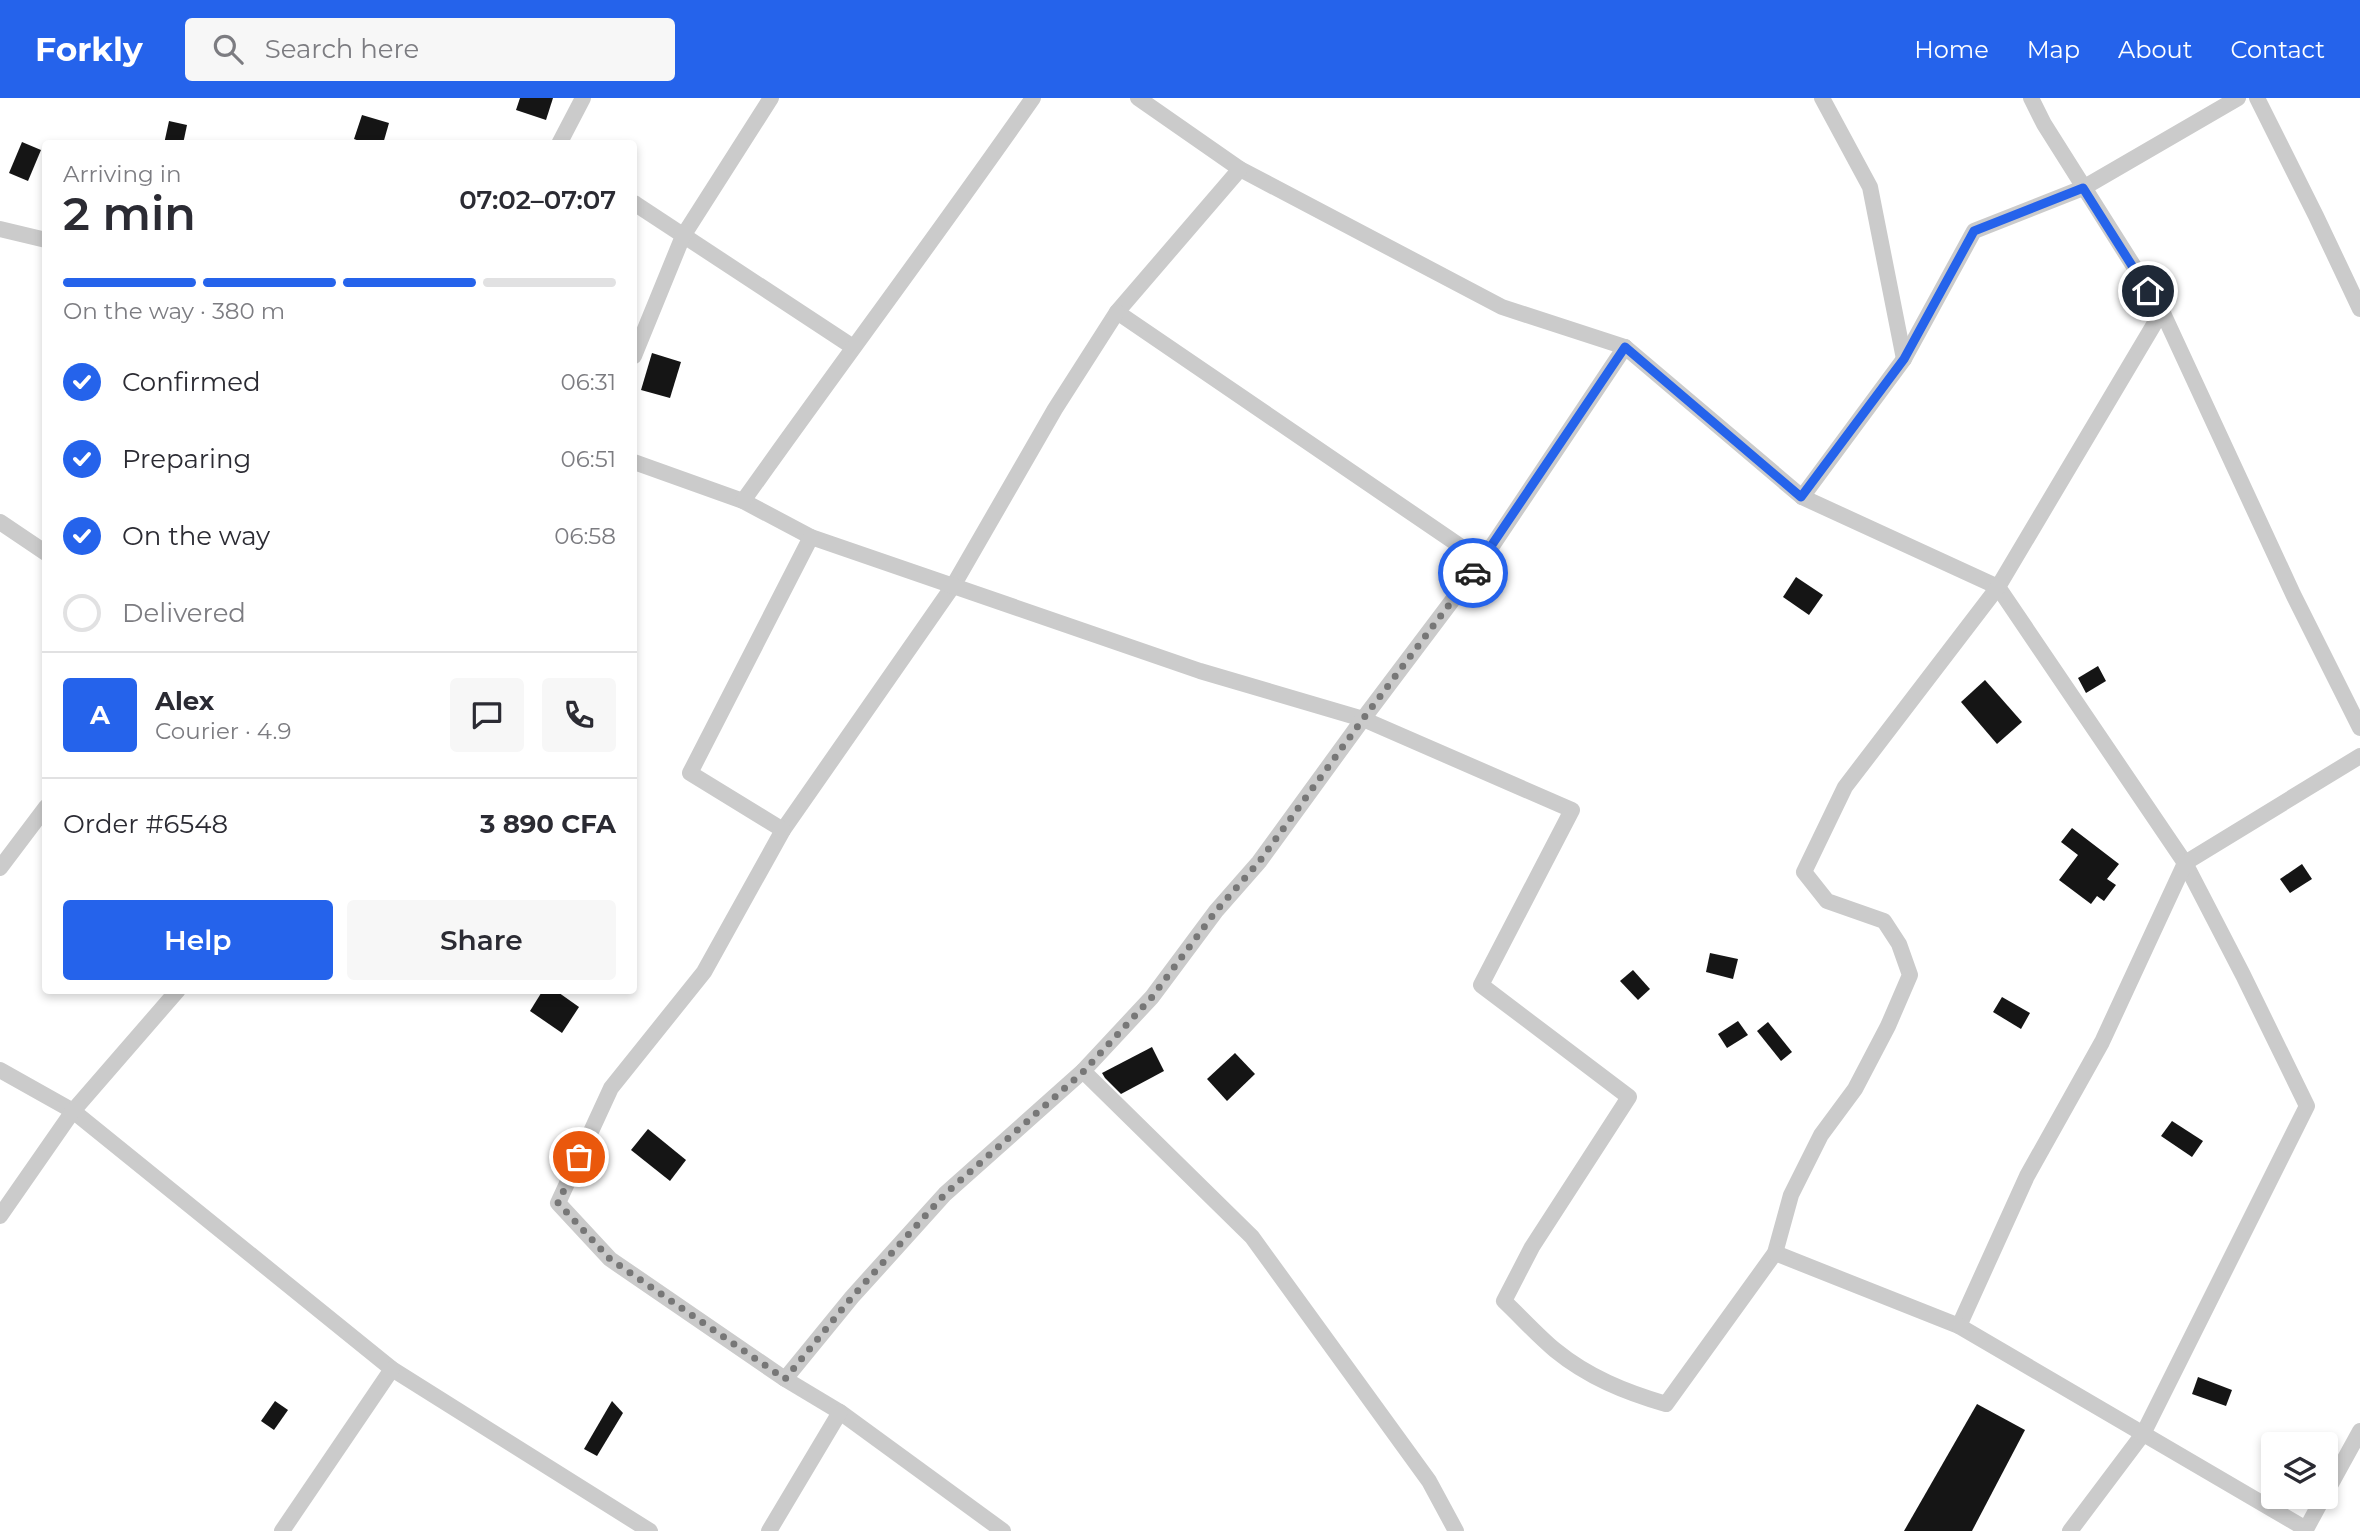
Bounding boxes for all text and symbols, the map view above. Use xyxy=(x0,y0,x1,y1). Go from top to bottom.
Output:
search box xyxy=(185,18,675,81)
text: Forkly xyxy=(35,29,143,69)
icon: search xyxy=(209,30,247,68)
text: Search here xyxy=(265,33,419,65)
text: Home xyxy=(1914,35,1989,64)
text: Map xyxy=(2027,35,2080,64)
text: About xyxy=(2118,35,2192,64)
text: Contact xyxy=(2230,35,2325,64)
text: Arriving in xyxy=(63,160,182,188)
text: 07:02–07:07 xyxy=(459,184,616,216)
text: 2 min xyxy=(63,185,196,242)
pin xyxy=(2118,261,2178,321)
icon: home xyxy=(2129,272,2167,310)
text: On the way · 380 m xyxy=(63,297,285,325)
icon: check xyxy=(63,363,101,401)
text: Confirmed xyxy=(122,366,261,398)
text: 06:31 xyxy=(561,368,616,396)
icon: check xyxy=(63,440,101,478)
text: Preparing xyxy=(122,443,251,475)
text: 06:51 xyxy=(561,445,616,473)
icon: check xyxy=(63,517,101,555)
text: On the way xyxy=(122,520,270,552)
text: 06:58 xyxy=(554,522,616,550)
courier xyxy=(1438,538,1508,608)
icon: car xyxy=(1454,554,1492,592)
text: Delivered xyxy=(122,597,246,629)
button: chat xyxy=(450,678,524,752)
button: phone xyxy=(542,678,616,752)
text: Alex xyxy=(155,685,214,717)
text: A xyxy=(90,699,110,731)
text: Courier · 4.9 xyxy=(155,717,291,745)
text: Order #6548 xyxy=(63,808,228,840)
text: 3 890 CFA xyxy=(480,808,616,840)
button: Help xyxy=(63,900,333,980)
button: Share xyxy=(347,900,616,980)
pin xyxy=(549,1127,609,1187)
icon: bag xyxy=(560,1138,598,1176)
map controls xyxy=(2261,1432,2338,1509)
button: layers xyxy=(2261,1432,2338,1509)

